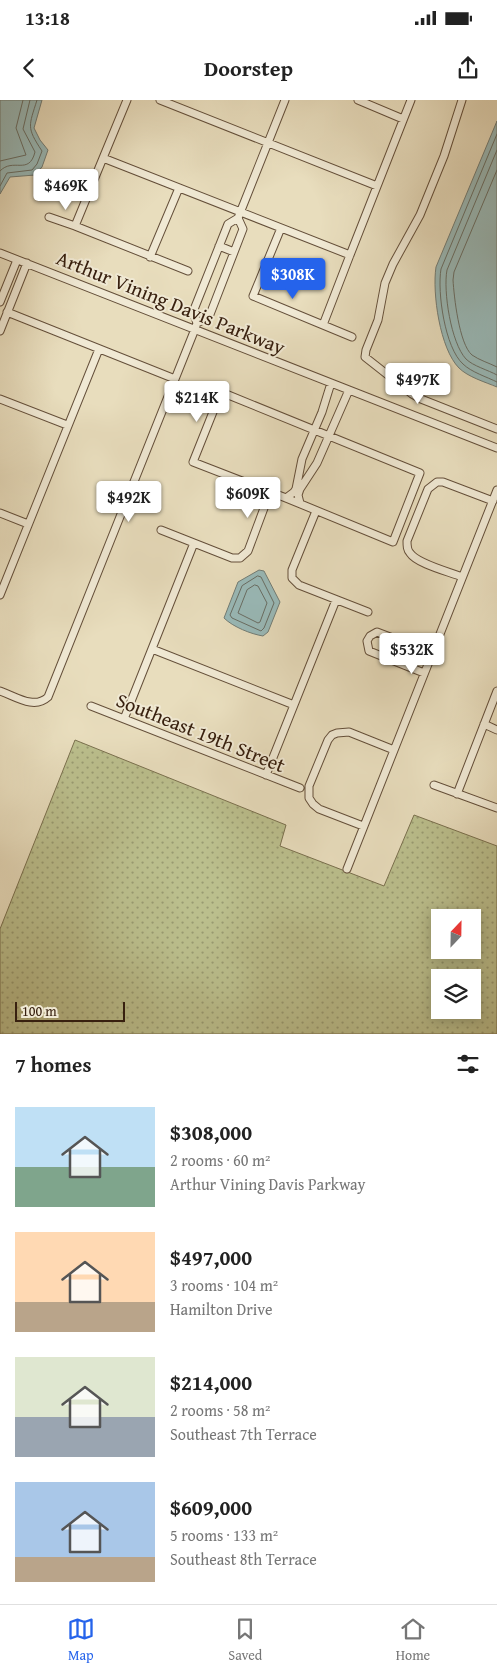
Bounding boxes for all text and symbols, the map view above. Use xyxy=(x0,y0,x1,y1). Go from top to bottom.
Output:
text: 13:18 xyxy=(25,4,70,32)
text: Doorstep xyxy=(204,52,293,84)
icon: back xyxy=(15,54,43,82)
icon: share xyxy=(454,54,482,82)
pin: $469K xyxy=(31,168,101,211)
text: $469K xyxy=(44,173,88,197)
street label: Arthur Vining Davis Parkway xyxy=(52,243,290,361)
pin: $308K xyxy=(258,258,328,300)
text: $308K xyxy=(271,262,315,286)
pin: $497K xyxy=(383,362,453,405)
text: $497K xyxy=(396,367,440,391)
pin: $214K xyxy=(162,380,232,423)
text: $214K xyxy=(175,385,219,409)
pin: $609K xyxy=(213,476,283,519)
pin: $492K xyxy=(94,480,164,523)
text: $609K xyxy=(226,481,270,505)
text: $492K xyxy=(107,485,151,509)
pin: $532K xyxy=(377,632,447,675)
text: $532K xyxy=(390,637,434,661)
street label: Southeast 19th Street xyxy=(112,685,290,779)
north arrow xyxy=(431,909,481,959)
map controls xyxy=(431,909,481,1019)
button: layers xyxy=(431,969,481,1019)
scale bar xyxy=(15,999,125,1022)
text: 100 m xyxy=(22,1001,57,1021)
text: 7 homes xyxy=(15,1049,91,1080)
icon: filters xyxy=(454,1050,482,1078)
text: $308,000 xyxy=(170,1117,252,1148)
icon: home xyxy=(55,1127,115,1187)
text: 2 rooms · 60 m² xyxy=(170,1148,270,1172)
text: Arthur Vining Davis Parkway xyxy=(170,1172,366,1196)
text: $497,000 xyxy=(170,1242,252,1273)
icon: home xyxy=(55,1252,115,1312)
text: 3 rooms · 104 m² xyxy=(170,1273,278,1297)
text: Hamilton Drive xyxy=(170,1297,272,1321)
text: $214,000 xyxy=(170,1367,252,1398)
icon: home xyxy=(55,1377,115,1437)
text: 2 rooms · 58 m² xyxy=(170,1398,270,1422)
text: Southeast 7th Terrace xyxy=(170,1422,317,1446)
text: $609,000 xyxy=(170,1492,252,1523)
icon: home xyxy=(55,1502,115,1562)
text: 5 rooms · 133 m² xyxy=(170,1523,278,1547)
text: Southeast 8th Terrace xyxy=(170,1547,317,1571)
tab: Map xyxy=(67,1615,95,1665)
tab: Saved xyxy=(228,1615,262,1665)
tab: Home xyxy=(396,1615,430,1665)

